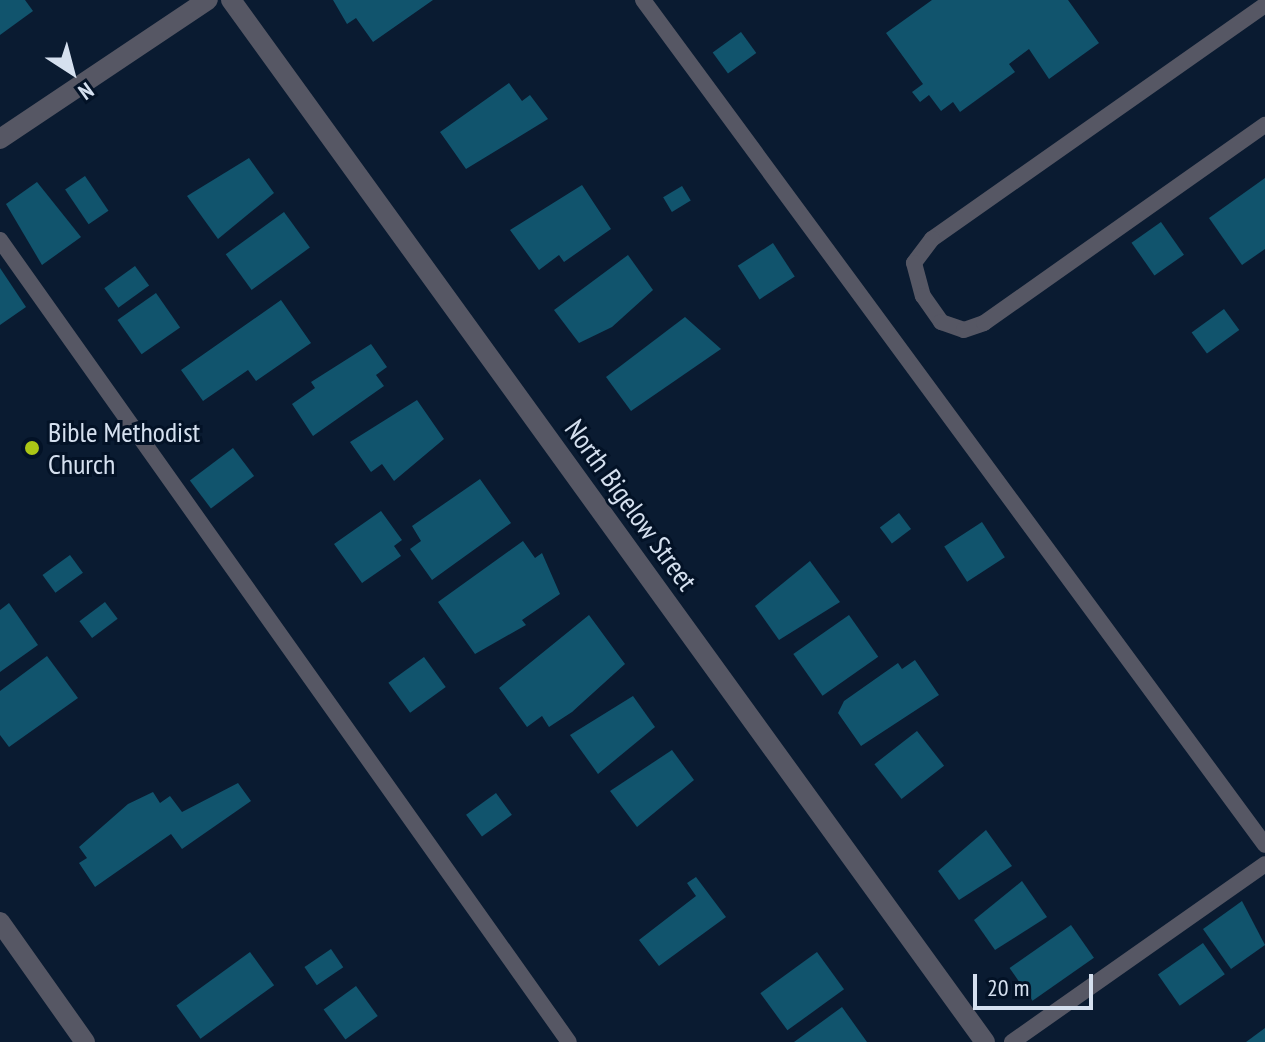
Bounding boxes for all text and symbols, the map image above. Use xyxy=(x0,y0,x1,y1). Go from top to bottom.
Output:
north arrow xyxy=(32,32,112,112)
text: N xyxy=(73,77,99,106)
street label: North Bigelow Street xyxy=(558,413,704,597)
place label: Bible Methodist Church xyxy=(48,415,200,481)
marker: Bible Methodist Church xyxy=(23,439,41,457)
scale bar xyxy=(977,958,1097,1008)
text: 20 m xyxy=(987,972,1029,1003)

